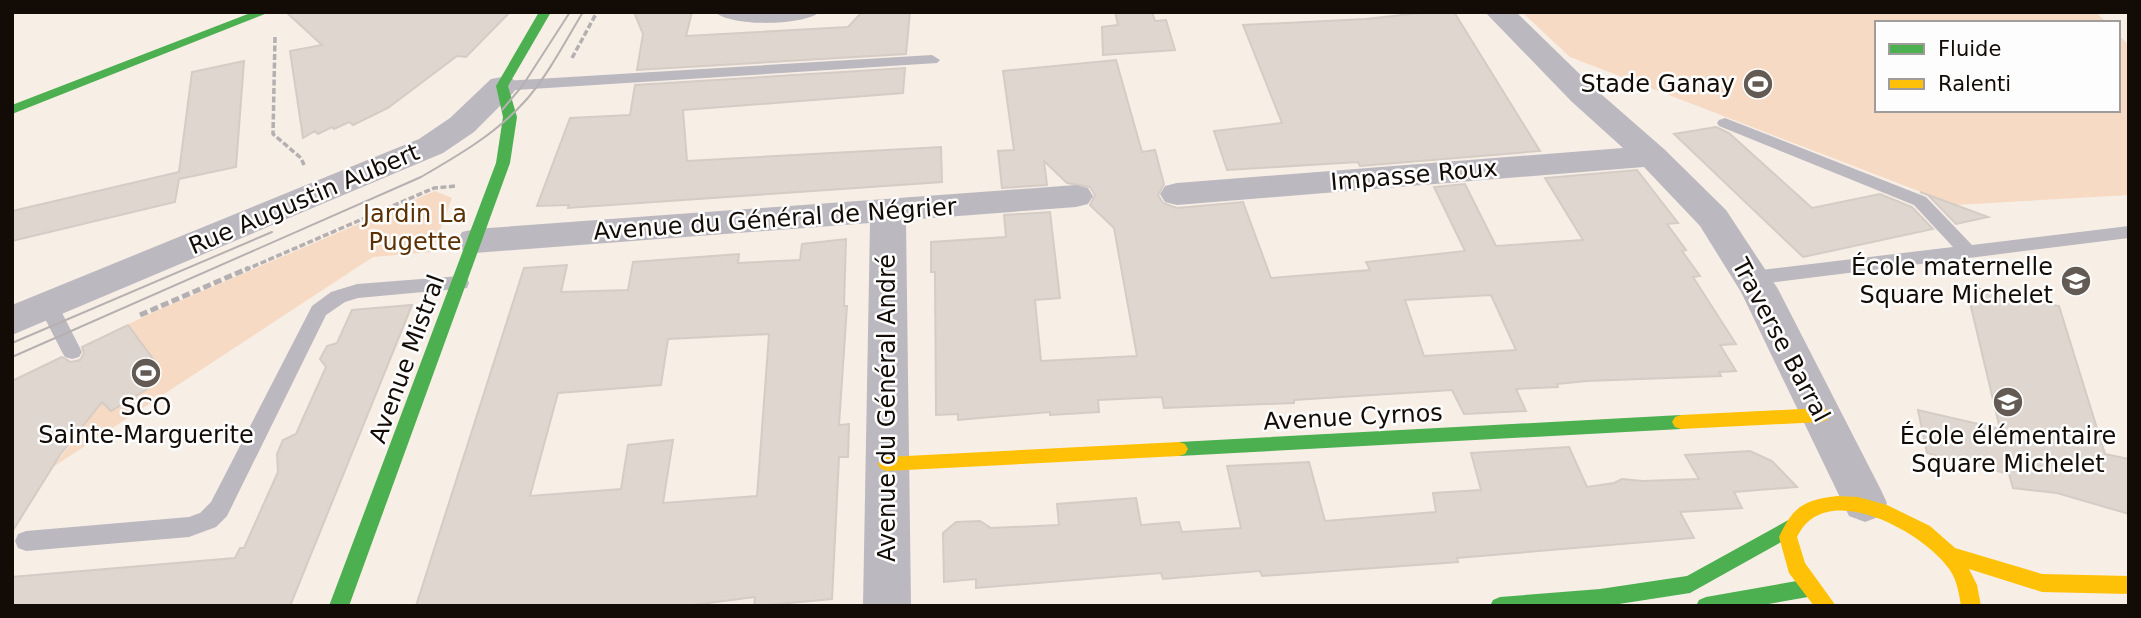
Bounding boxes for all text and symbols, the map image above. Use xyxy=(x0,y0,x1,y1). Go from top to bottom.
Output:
legend xyxy=(1875,21,2120,112)
text: Fluide xyxy=(1938,37,2001,61)
sports icon: Stade Ganay xyxy=(1741,67,1775,101)
place label: Stade Ganay xyxy=(1581,70,1735,98)
text: Ralenti xyxy=(1938,72,2011,96)
street label: Rue Augustin Aubert xyxy=(185,138,423,260)
street label: Impasse Roux xyxy=(1329,154,1499,196)
street label: Avenue du Général de Négrier xyxy=(593,192,958,246)
park label: Jardin La Pugette xyxy=(361,200,467,256)
street label: Traverse Barral xyxy=(1726,252,1836,427)
place label: École maternelle Square Michelet xyxy=(1851,252,2053,309)
street label: Avenue du Général André xyxy=(873,254,901,562)
school or university icon: École maternelle Square Michelet xyxy=(2059,264,2093,298)
street label: Avenue Mistral xyxy=(364,271,450,447)
sports icon: SCO Sainte-Marguerite xyxy=(129,356,163,390)
school or university icon: École élémentaire Square Michelet xyxy=(1991,385,2025,419)
place label: SCO Sainte-Marguerite xyxy=(38,393,254,449)
street label: Avenue Cyrnos xyxy=(1263,398,1443,436)
place label: École élémentaire Square Michelet xyxy=(1900,421,2116,478)

